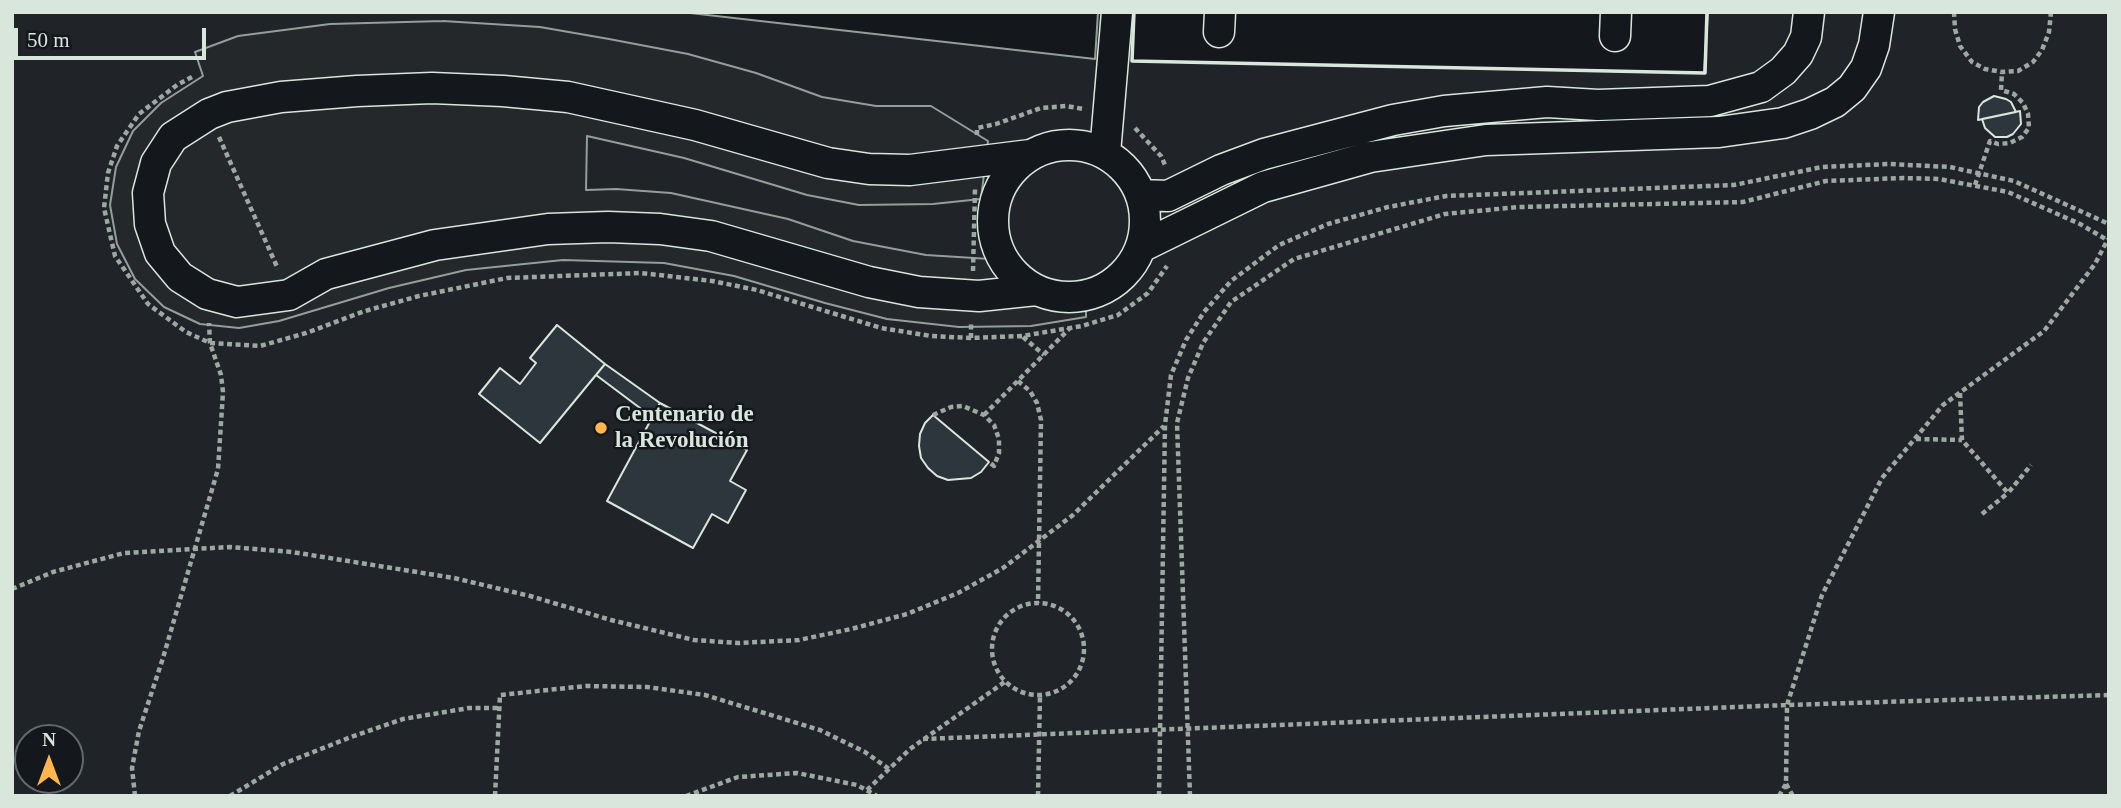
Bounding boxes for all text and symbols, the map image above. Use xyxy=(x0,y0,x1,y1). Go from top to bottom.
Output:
scale bar xyxy=(18,14,210,58)
text: 50 m xyxy=(27,28,70,52)
place label: Centenario de la Revolución xyxy=(615,401,754,455)
marker: Centenario de la Revolución xyxy=(593,420,609,436)
north arrow xyxy=(14,724,84,794)
text: N xyxy=(42,729,56,750)

